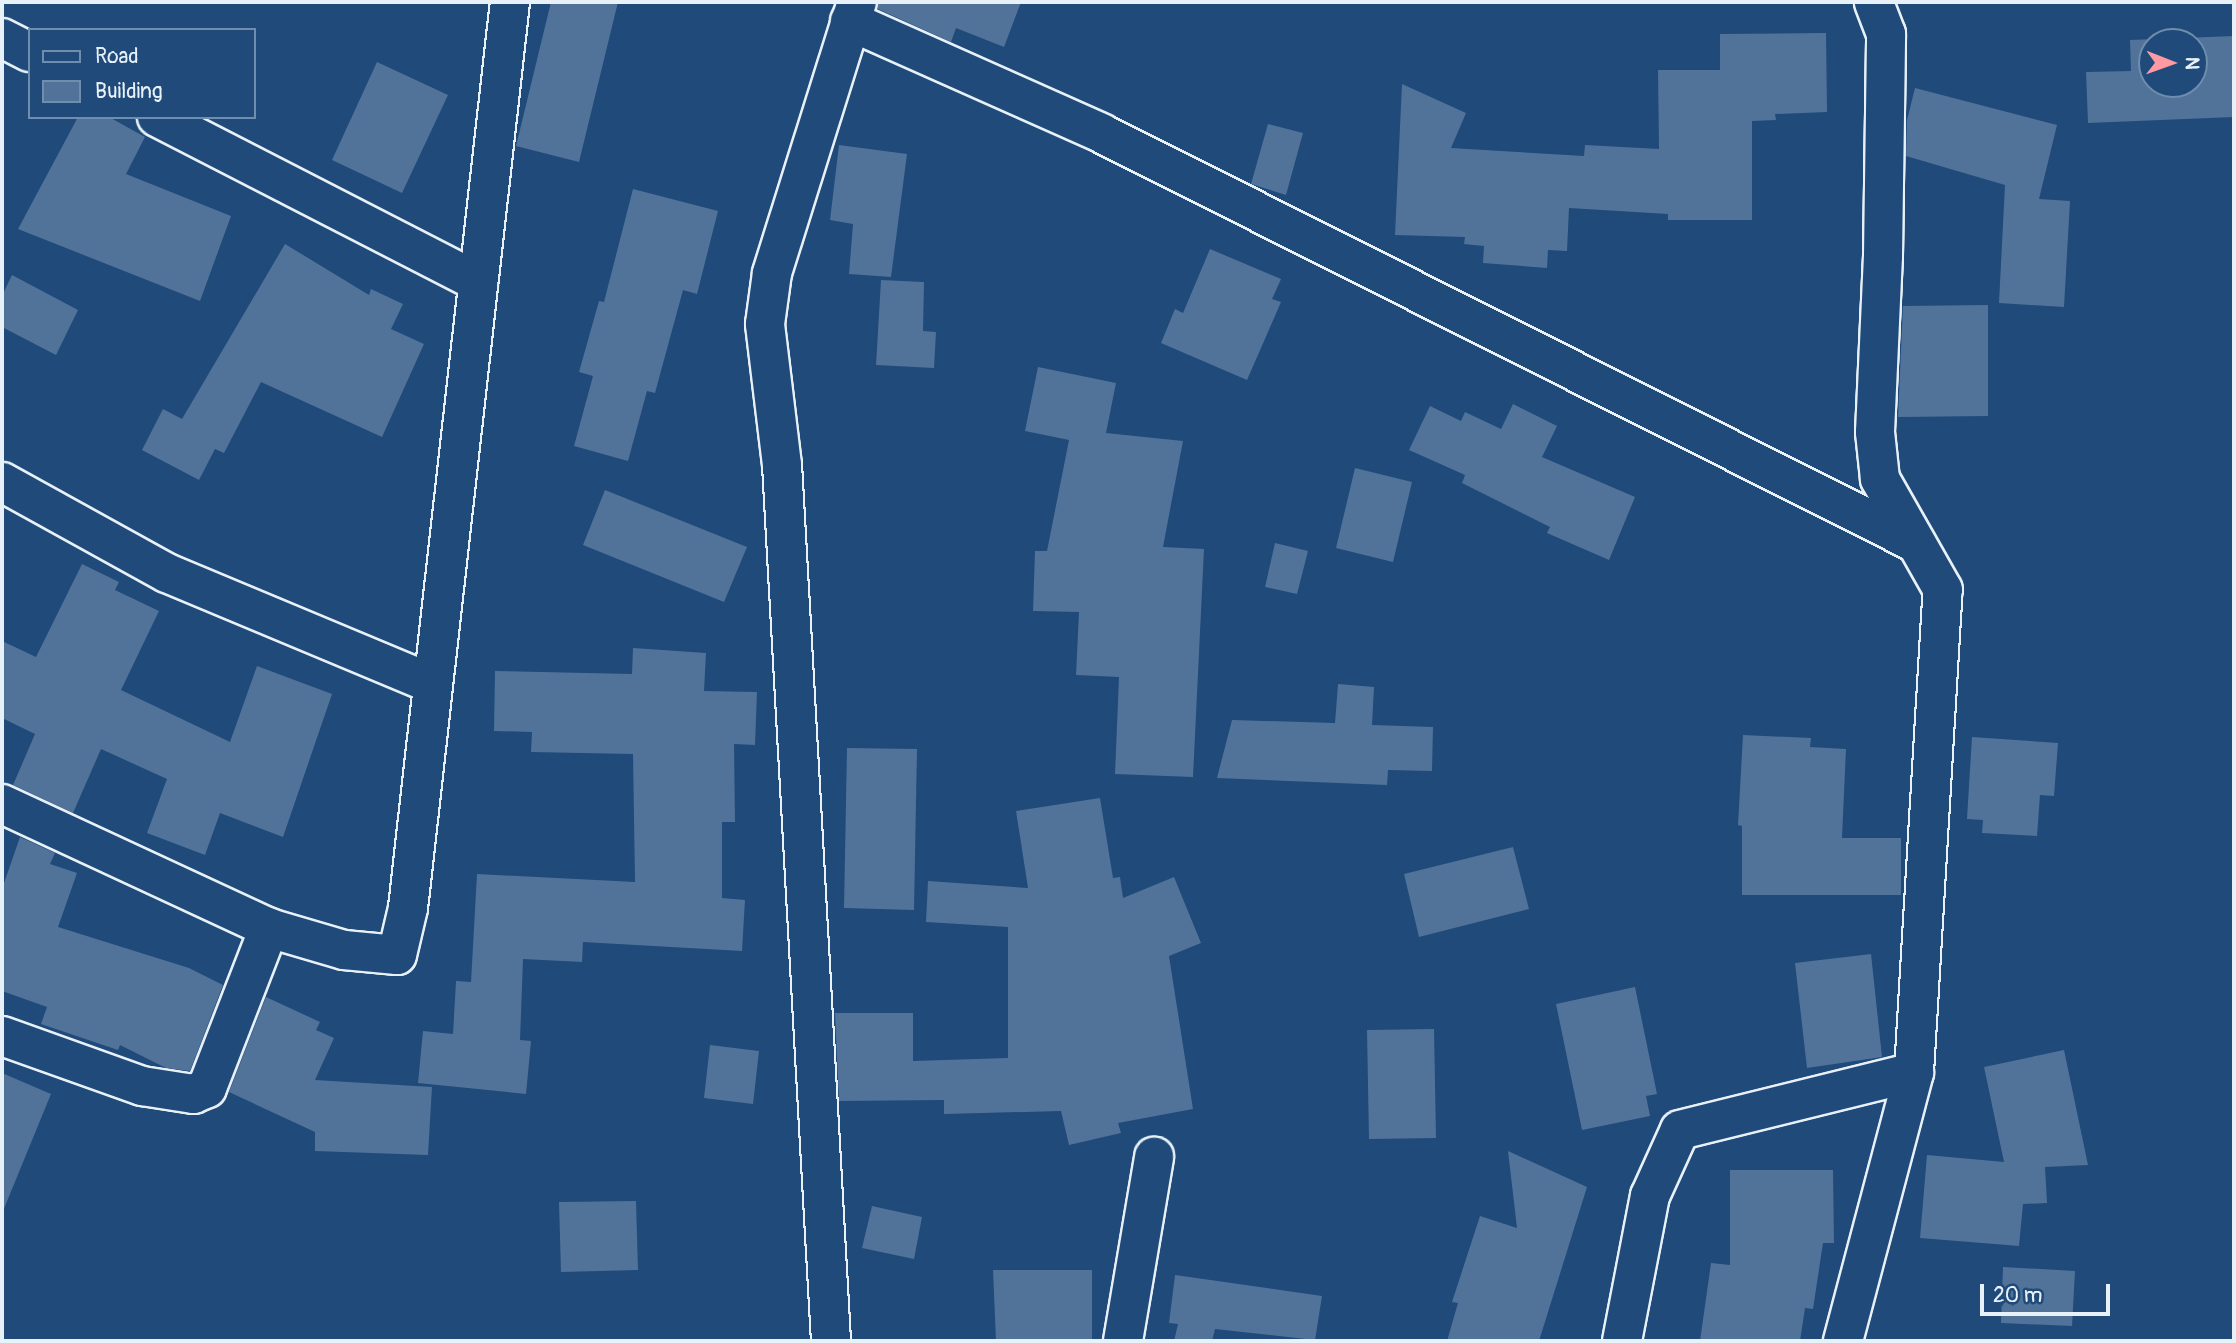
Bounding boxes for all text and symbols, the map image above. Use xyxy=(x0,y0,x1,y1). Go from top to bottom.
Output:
legend xyxy=(28,28,256,119)
north arrow xyxy=(2138,28,2208,98)
text: Road xyxy=(95,43,139,70)
text: N xyxy=(2180,57,2204,70)
text: Building xyxy=(95,78,162,105)
scale bar xyxy=(1984,1270,2114,1314)
text: 20 m xyxy=(1993,1282,2042,1309)

